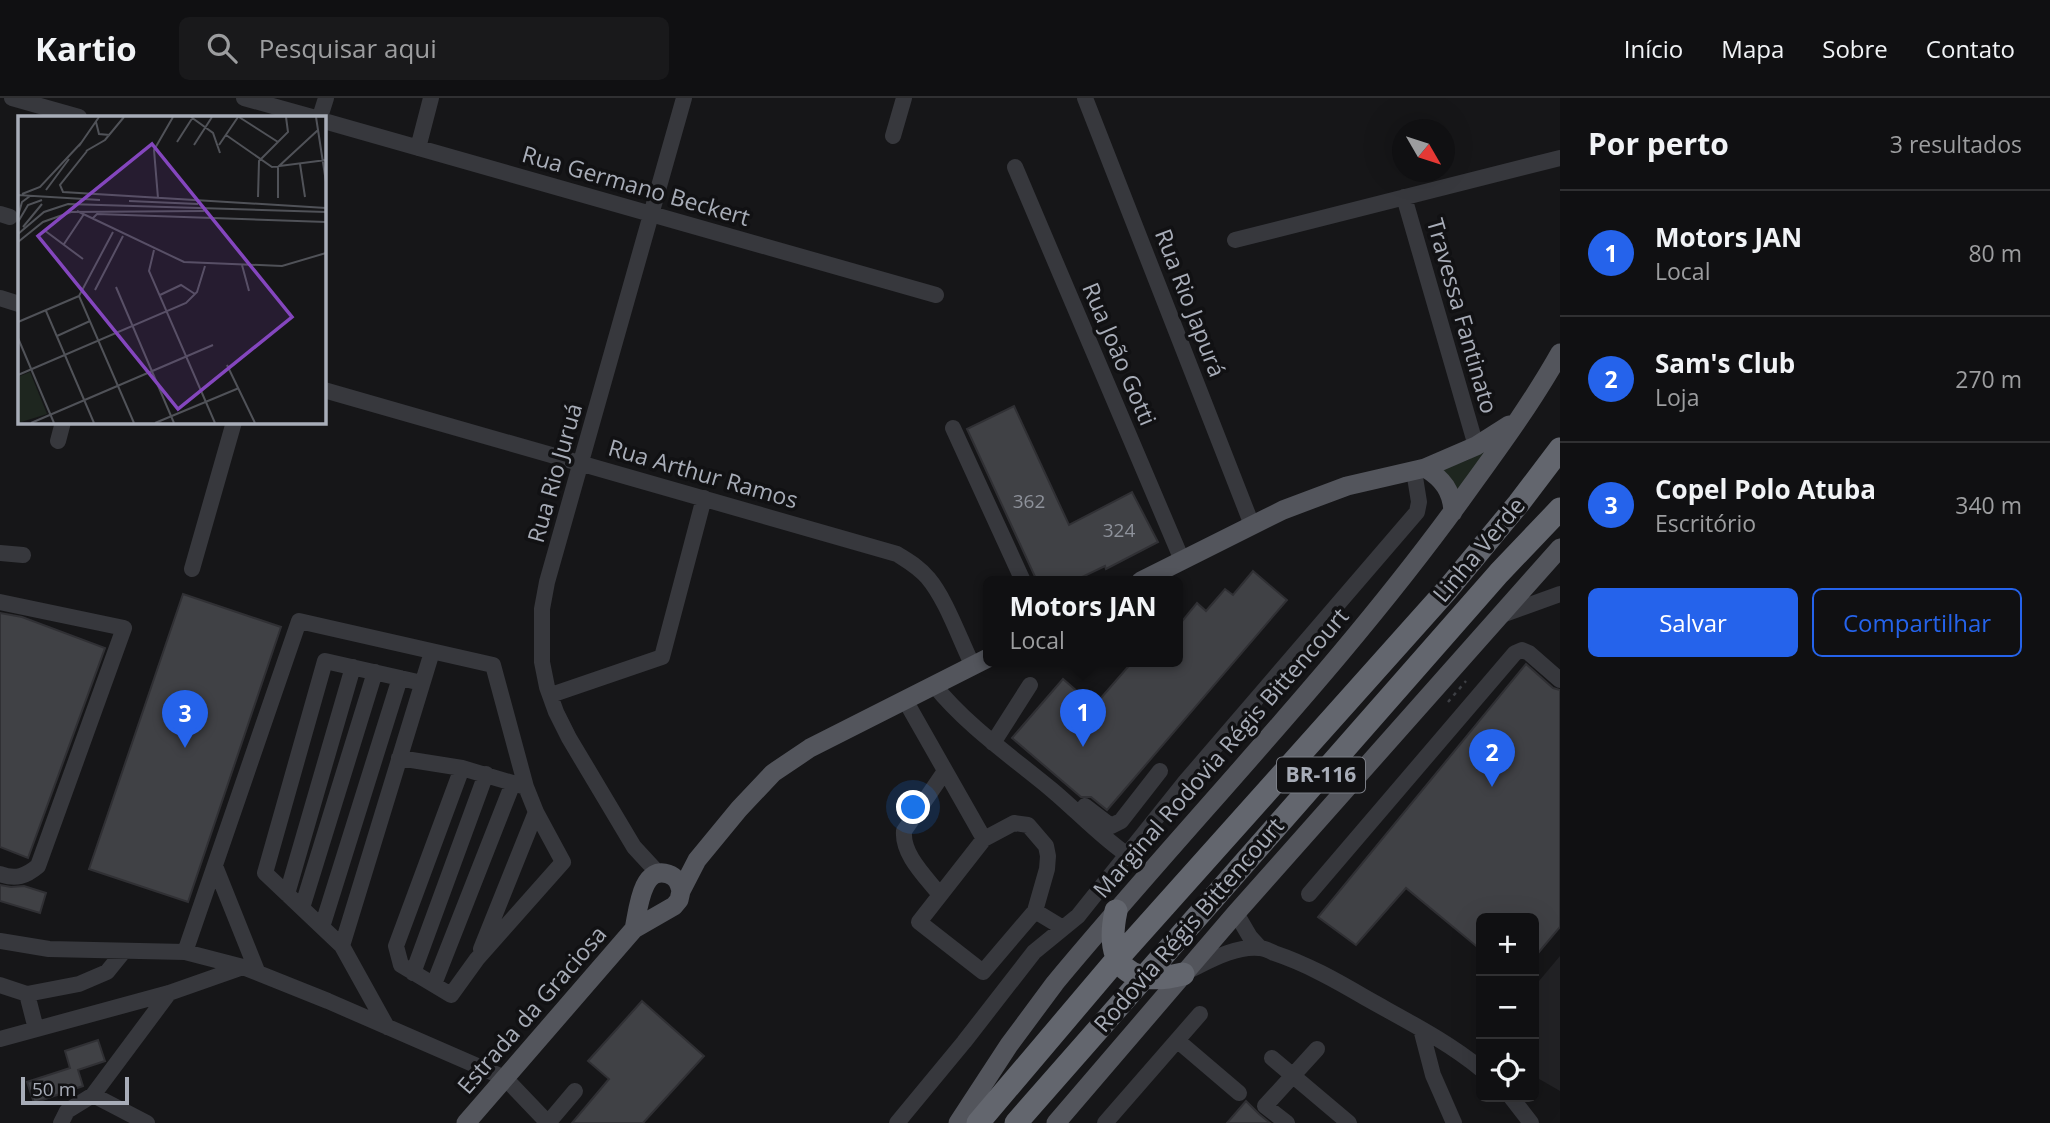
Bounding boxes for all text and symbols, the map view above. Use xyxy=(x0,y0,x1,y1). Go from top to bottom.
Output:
search box xyxy=(179,17,669,80)
text: Kartio xyxy=(35,26,137,71)
icon: search xyxy=(203,29,241,67)
text: Pesquisar aqui xyxy=(259,30,437,66)
text: Início xyxy=(1624,32,1683,65)
text: Mapa xyxy=(1721,32,1784,65)
text: Sobre xyxy=(1822,32,1888,65)
text: Contato xyxy=(1926,32,2015,65)
inset map xyxy=(18,116,326,424)
north arrow xyxy=(1392,119,1455,182)
text: Por perto xyxy=(1588,123,1729,164)
text: 3 resultados xyxy=(1890,128,2022,160)
street label: Rua Germano Beckert xyxy=(519,137,754,233)
street label: Travessa Fantinato xyxy=(1420,214,1506,417)
text: Motors JAN xyxy=(1655,219,1802,255)
street label: Rua Rio Japurá xyxy=(1148,224,1234,381)
text: 1 xyxy=(1604,237,1618,269)
text: 80 m xyxy=(1968,237,2022,269)
text: Local xyxy=(1655,255,1710,287)
street label: Rua João Gotti xyxy=(1075,277,1164,430)
text: Sam's Club xyxy=(1655,345,1795,381)
text: 2 xyxy=(1604,363,1618,395)
text: 270 m xyxy=(1955,363,2022,395)
text: Loja xyxy=(1655,381,1699,413)
street label: Rua Rio Juruá xyxy=(519,399,589,546)
street label: Rua Arthur Ramos xyxy=(605,431,802,515)
text: Copel Polo Atuba xyxy=(1655,471,1876,507)
house number: 362 xyxy=(1013,488,1045,514)
text: 3 xyxy=(1604,489,1618,521)
text: 340 m xyxy=(1955,489,2022,521)
street label: Linha Verde xyxy=(1425,490,1532,609)
text: Escritório xyxy=(1655,507,1756,539)
house number: 324 xyxy=(1103,517,1135,543)
popup xyxy=(983,576,1183,667)
text: Motors JAN xyxy=(1009,588,1157,624)
button: Salvar xyxy=(1588,588,1798,657)
button: Compartilhar xyxy=(1812,588,2022,657)
street label: Marginal Rodovia Régis Bittencourt xyxy=(1085,600,1355,904)
text: Local xyxy=(1009,624,1065,656)
pin: 1 xyxy=(1060,689,1106,747)
pin: 3 xyxy=(162,690,208,748)
pin: 2 xyxy=(1469,729,1515,787)
road number: BR-116 xyxy=(1277,758,1365,792)
your location xyxy=(896,790,930,824)
street label: Rodovia Régis Bittencourt xyxy=(1086,810,1291,1039)
map controls xyxy=(1476,913,1539,1102)
button: + xyxy=(1476,913,1539,976)
street label: Estrada da Graciosa xyxy=(449,918,613,1100)
button: − xyxy=(1476,976,1539,1039)
button: locate xyxy=(1476,1039,1539,1102)
scale bar xyxy=(21,1074,130,1106)
text: 50 m xyxy=(32,1076,76,1102)

